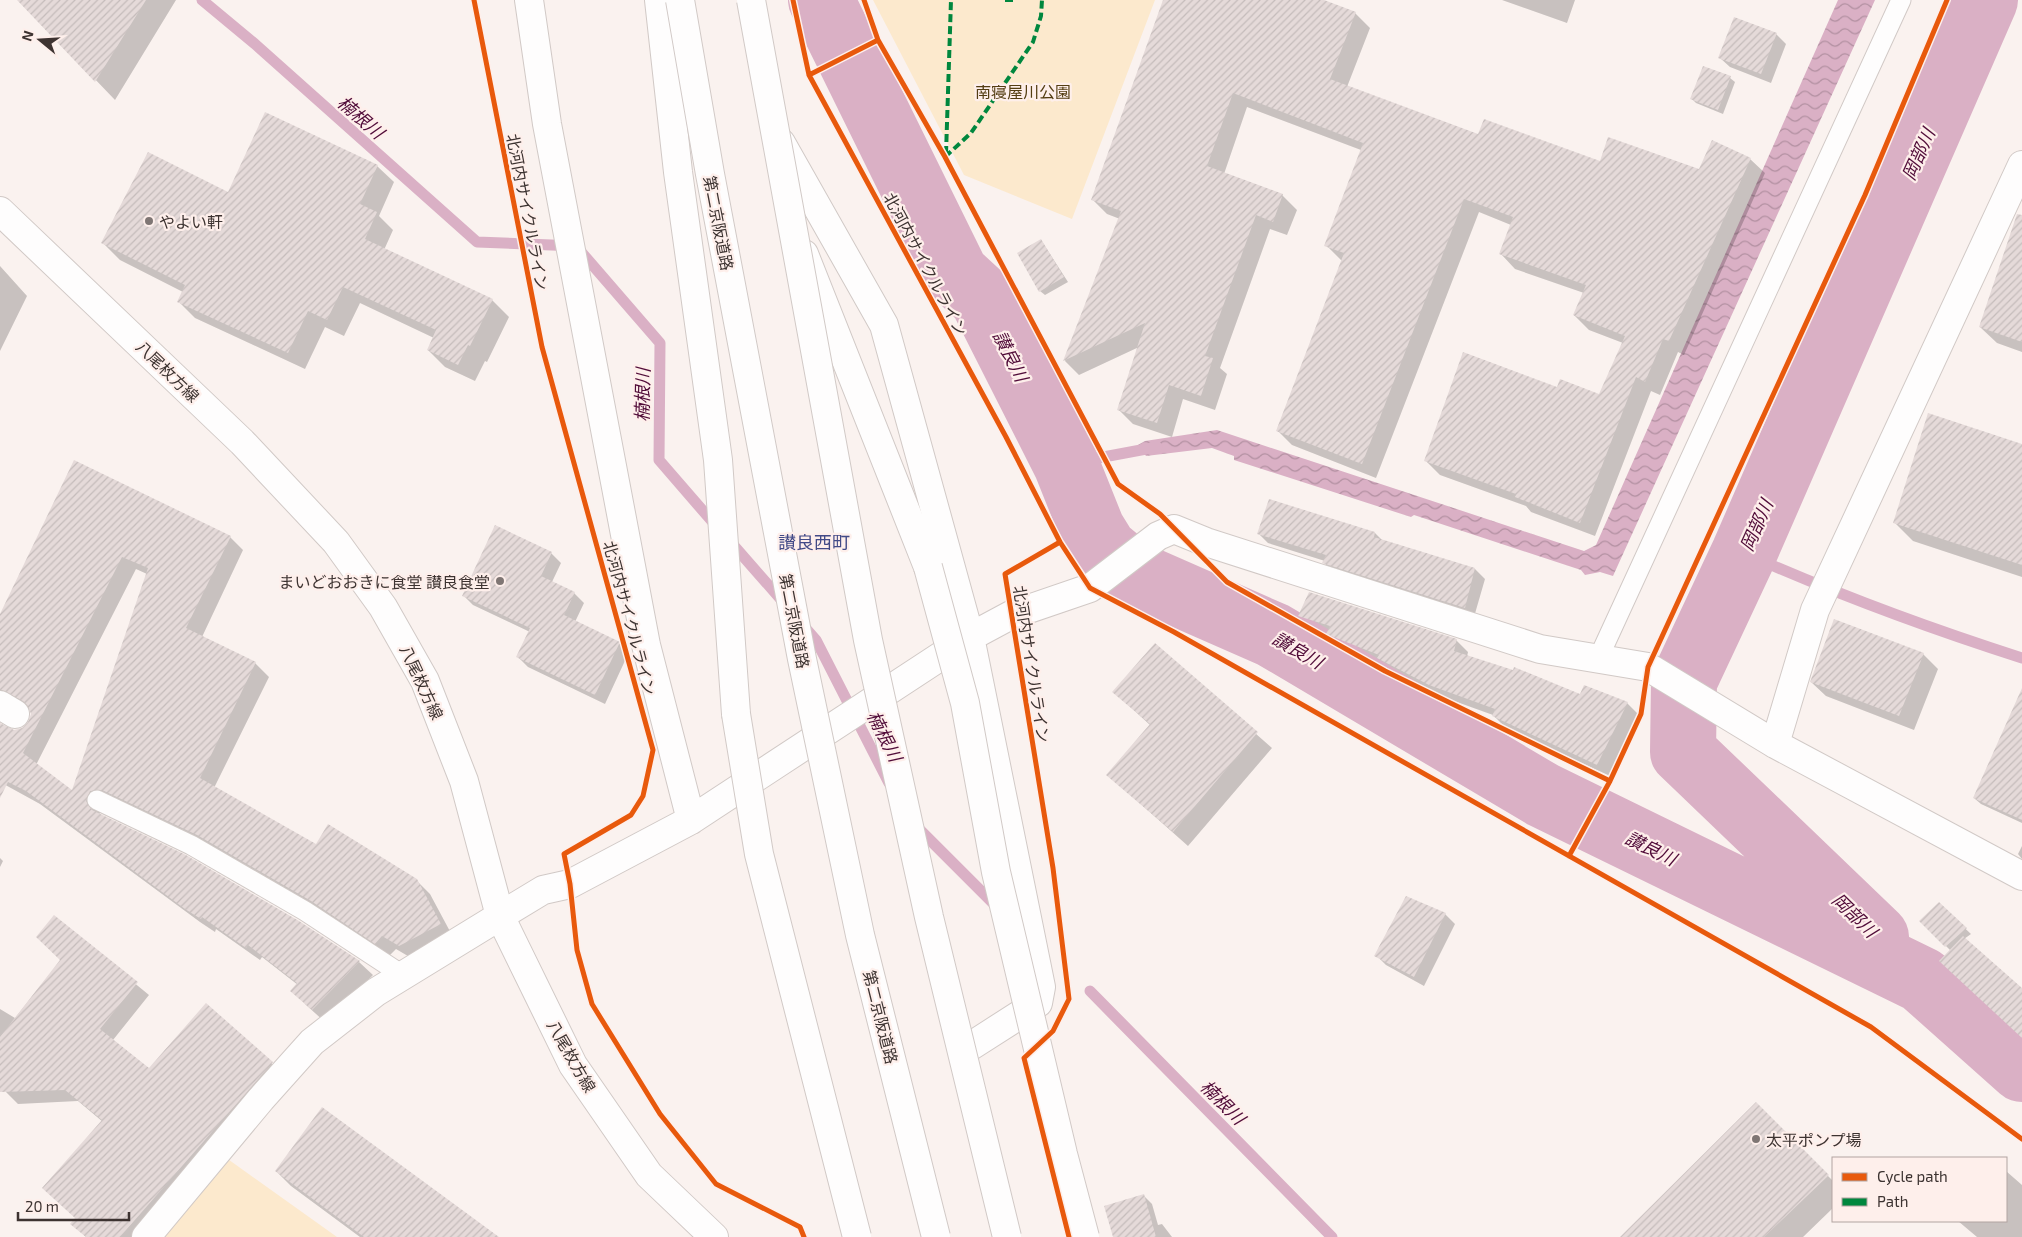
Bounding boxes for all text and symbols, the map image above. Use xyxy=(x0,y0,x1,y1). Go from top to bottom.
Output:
north arrow xyxy=(15,15,65,65)
text: N xyxy=(18,28,37,43)
park label: 南寝屋川公園 xyxy=(975,82,1071,101)
water label: 楠根川 xyxy=(333,91,390,144)
water label: 岡部川 xyxy=(1897,123,1940,183)
street label: 北河内サイクルライン xyxy=(503,132,553,292)
street label: 第二京阪道路 xyxy=(701,174,737,272)
street label: 北河内サイクルライン xyxy=(880,189,972,339)
place label: やよい軒 xyxy=(159,212,223,231)
marker: やよい軒 xyxy=(143,215,155,227)
water label: 讃良川 xyxy=(989,327,1034,387)
street label: 八尾枚方線 xyxy=(133,336,203,406)
water label: 楠根川 xyxy=(631,366,654,422)
water label: 岡部川 xyxy=(1735,494,1778,554)
district label: 讃良西町 xyxy=(778,531,850,553)
street label: 北河内サイクルライン xyxy=(600,539,660,697)
place label: まいどおおきに食堂 讃良食堂 xyxy=(278,572,490,591)
street label: 第二京阪道路 xyxy=(777,572,813,670)
marker: まいどおおきに食堂 讃良食堂 xyxy=(494,575,506,587)
street label: 北河内サイクルライン xyxy=(1010,584,1054,744)
water label: 讃良川 xyxy=(1269,627,1329,674)
street label: 八尾枚方線 xyxy=(396,642,448,722)
water label: 楠根川 xyxy=(863,707,908,767)
water label: 讃良川 xyxy=(1622,826,1682,871)
water label: 岡部川 xyxy=(1828,888,1884,943)
street label: 第二京阪道路 xyxy=(860,968,902,1066)
street label: 八尾枚方線 xyxy=(544,1017,600,1095)
water label: 楠根川 xyxy=(1196,1075,1251,1130)
place label: 太平ポンプ場 xyxy=(1766,1130,1862,1149)
marker: 太平ポンプ場 xyxy=(1750,1133,1762,1145)
legend xyxy=(1832,1157,2007,1222)
text: Cycle path xyxy=(1877,1167,1948,1185)
scale bar xyxy=(18,1190,129,1222)
text: Path xyxy=(1877,1192,1908,1210)
text: 20 m xyxy=(25,1197,59,1215)

